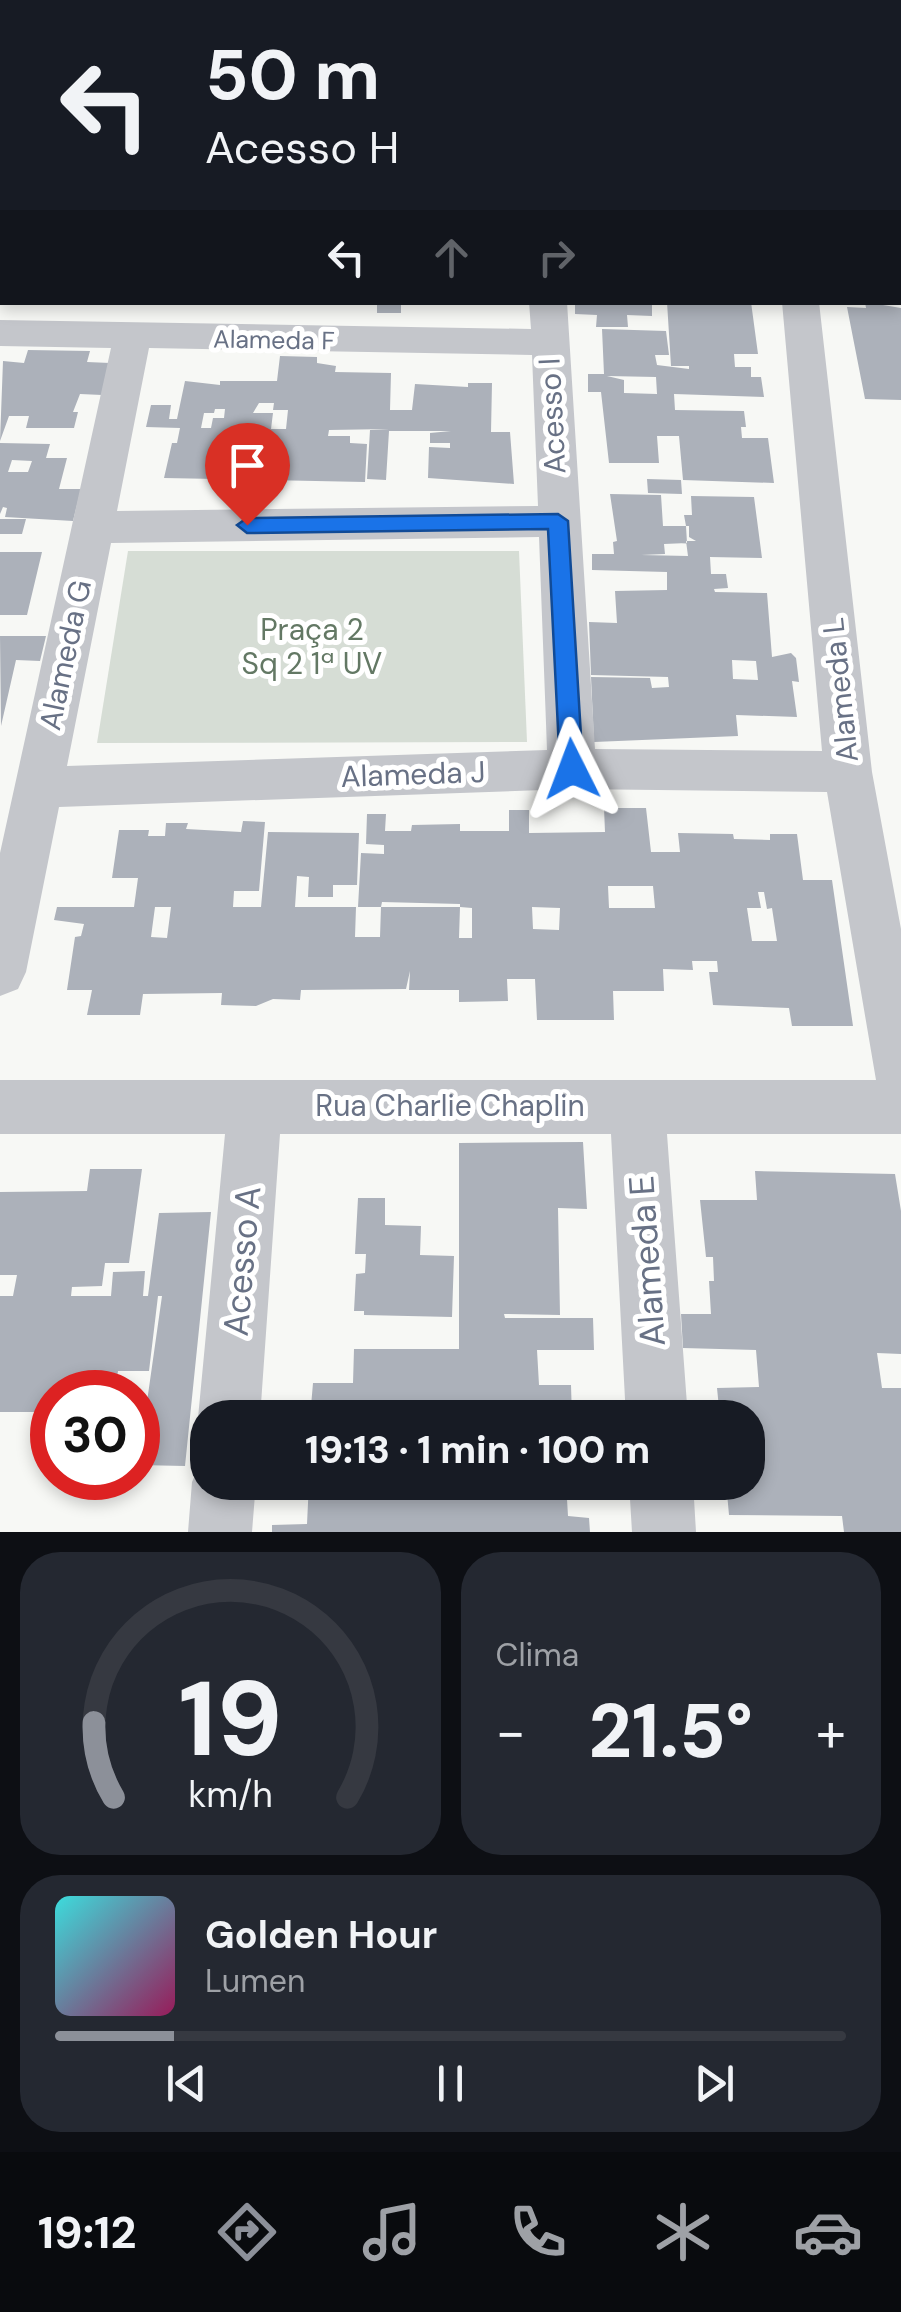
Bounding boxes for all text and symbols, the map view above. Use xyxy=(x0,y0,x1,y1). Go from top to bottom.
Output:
text: 50 m xyxy=(205,30,380,121)
icon: left xyxy=(40,40,170,170)
text: Acesso H xyxy=(205,118,399,177)
icon: left xyxy=(319,230,374,285)
icon: ahead xyxy=(424,230,479,285)
icon: right xyxy=(529,230,584,285)
street label: Alameda F xyxy=(213,322,335,358)
street label: Acesso I xyxy=(529,357,575,475)
pin xyxy=(205,423,290,526)
icon: arrive xyxy=(220,438,275,493)
street label: Alameda G xyxy=(30,576,100,734)
park label: Praça 2 Sq 2 1ª UV xyxy=(242,610,382,683)
street label: Alameda L xyxy=(813,616,867,764)
position arrow xyxy=(520,717,624,821)
street label: Alameda J xyxy=(340,752,486,796)
street label: Rua Charlie Chaplin xyxy=(315,1086,585,1125)
street label: Alameda E xyxy=(618,1174,676,1348)
street label: Acesso A xyxy=(213,1184,271,1338)
speed limit sign: 30 xyxy=(30,1370,160,1500)
text: 19:13 · 1 min · 100 m xyxy=(305,1425,650,1475)
text: Clima xyxy=(496,1634,579,1676)
text: 19 xyxy=(178,1652,282,1787)
text: 21.5° xyxy=(589,1683,753,1780)
text: − xyxy=(496,1696,526,1768)
text: + xyxy=(816,1696,846,1768)
text: km/h xyxy=(188,1772,272,1818)
text: Golden Hour xyxy=(205,1910,437,1960)
text: Lumen xyxy=(205,1960,305,2002)
icon: previous xyxy=(159,2056,214,2111)
icon: pause xyxy=(423,2056,478,2111)
icon: next xyxy=(687,2056,742,2111)
icon: directions xyxy=(212,2197,282,2267)
icon: music xyxy=(357,2197,427,2267)
icon: phone xyxy=(503,2197,573,2267)
icon: climate xyxy=(648,2197,718,2267)
icon: car xyxy=(793,2197,863,2267)
text: 19:12 xyxy=(38,2203,136,2262)

